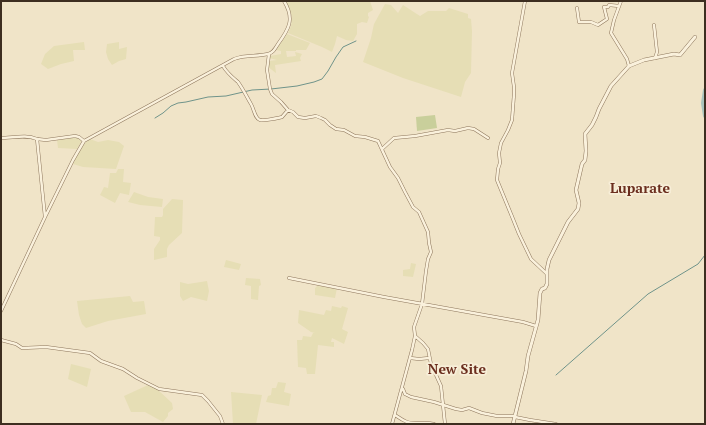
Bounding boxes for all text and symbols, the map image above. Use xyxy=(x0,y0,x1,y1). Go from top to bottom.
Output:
district label: Luparate xyxy=(610,181,670,197)
district label: New Site xyxy=(428,362,486,378)

